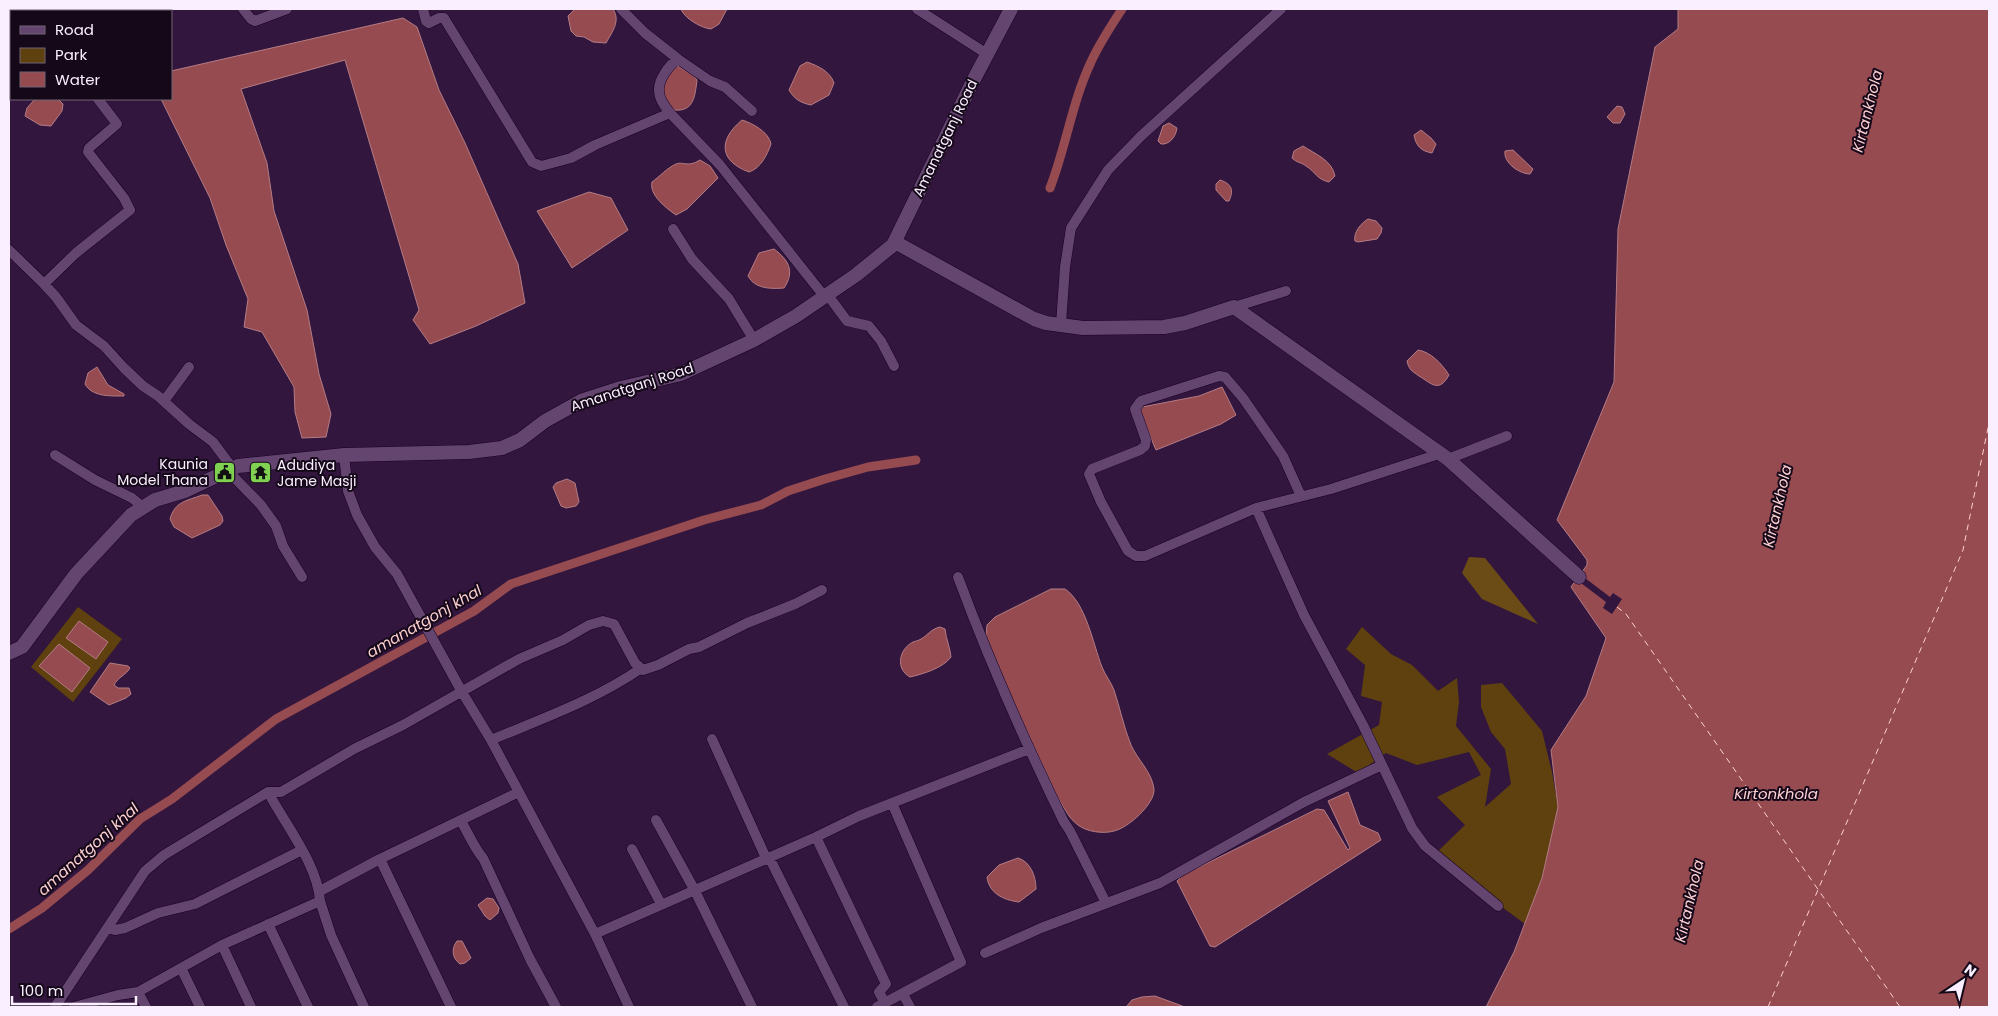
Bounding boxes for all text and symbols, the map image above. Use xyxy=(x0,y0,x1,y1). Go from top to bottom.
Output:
legend xyxy=(10,10,172,100)
text: Road xyxy=(55,19,94,40)
text: Park xyxy=(55,44,87,65)
water label: Kirtankhola xyxy=(1847,68,1887,154)
text: Water xyxy=(55,69,101,90)
street label: Amanatganj Road xyxy=(908,76,982,200)
street label: Amanatganj Road xyxy=(568,358,696,416)
place label: Kaunia Model Thana xyxy=(117,454,208,490)
place label: Adudiya Jame Masji xyxy=(277,455,356,491)
public building icon: Kaunia Model Thana xyxy=(212,460,236,484)
temple icon: Adudiya Jame Masji xyxy=(249,461,273,485)
water label: Kirtankhola xyxy=(1757,463,1797,549)
water label: amanatgonj khal xyxy=(363,579,486,662)
water label: Kirtonkhola xyxy=(1734,783,1818,804)
water label: amanatgonj khal xyxy=(33,798,143,900)
water label: Kirtankhola xyxy=(1669,858,1709,944)
north arrow xyxy=(1938,956,1988,1006)
text: N xyxy=(1960,959,1981,982)
scale bar xyxy=(12,974,136,1006)
text: 100 m xyxy=(20,980,63,1001)

